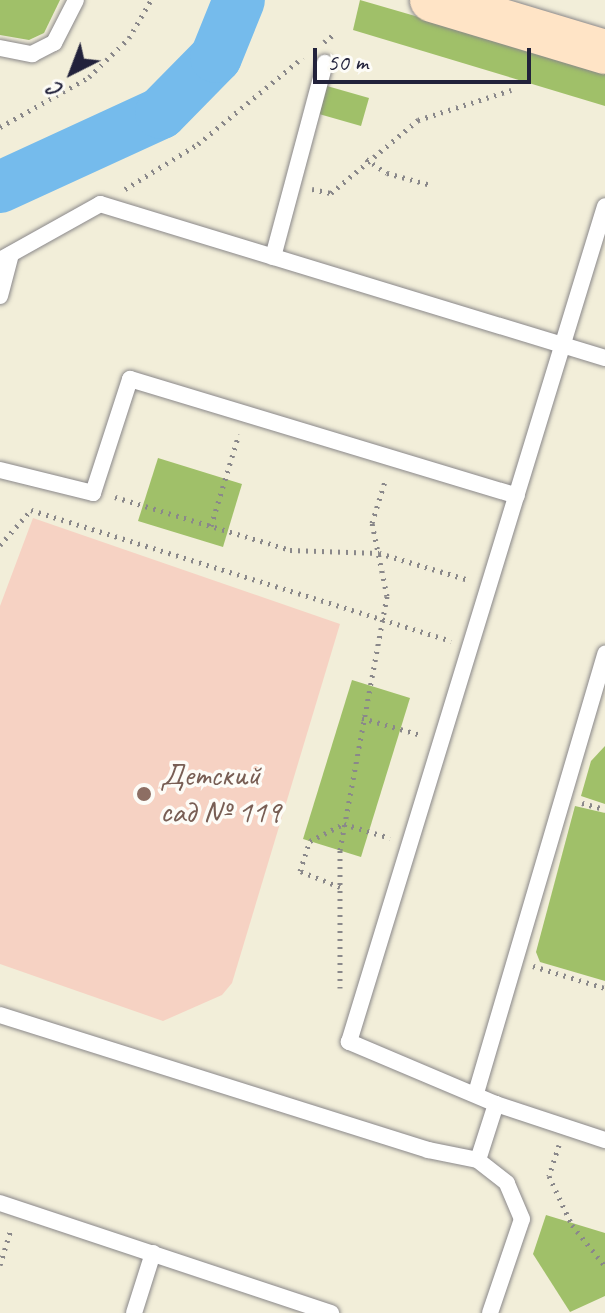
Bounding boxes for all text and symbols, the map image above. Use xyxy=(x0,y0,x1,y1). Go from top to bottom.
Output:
north arrow xyxy=(32,32,112,112)
scale bar xyxy=(317,32,535,82)
text: 50 m xyxy=(327,47,368,77)
text: С xyxy=(43,76,69,104)
place label: Детский сад № 119 xyxy=(160,757,281,832)
marker: Детский сад № 119 xyxy=(135,785,153,803)

